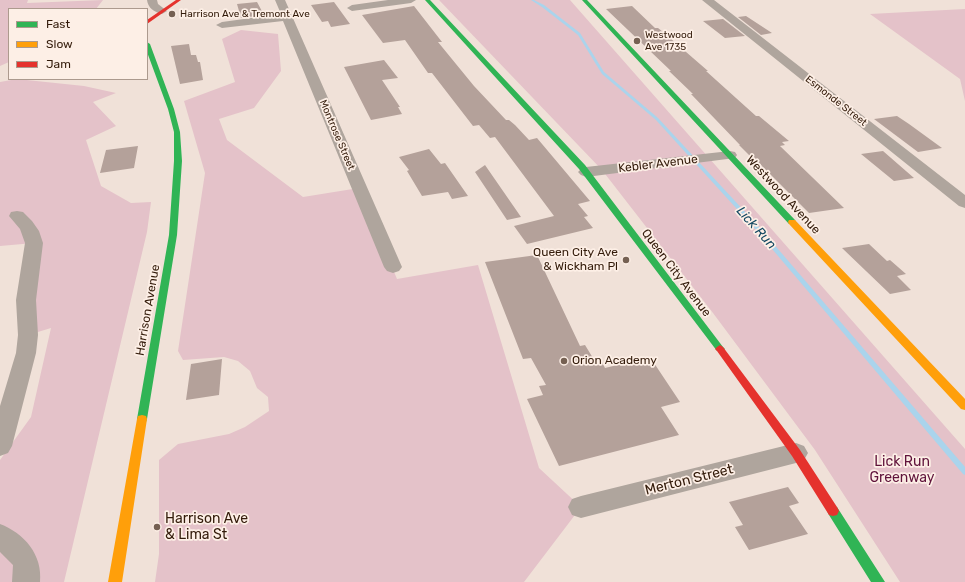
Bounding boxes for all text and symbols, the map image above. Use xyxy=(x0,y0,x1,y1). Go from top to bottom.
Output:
legend xyxy=(8,8,148,80)
place label: Harrison Ave & Tremont Ave xyxy=(180,8,310,20)
marker: Harrison Ave & Tremont Ave xyxy=(167,9,177,19)
text: Fast xyxy=(46,17,70,31)
place label: Westwood Ave 1735 xyxy=(645,29,693,52)
marker: Westwood Ave 1735 xyxy=(632,36,642,46)
text: Slow xyxy=(46,37,73,51)
text: Jam xyxy=(46,57,71,71)
street label: Esmonde Street xyxy=(803,73,869,129)
street label: Montrose Street xyxy=(317,98,357,172)
street label: Kebler Avenue xyxy=(617,152,699,176)
street label: Westwood Avenue xyxy=(743,153,823,237)
water label: Lick Run xyxy=(733,204,779,252)
street label: Queen City Avenue xyxy=(638,226,714,320)
place label: Queen City Ave & Wickham Pl xyxy=(533,246,618,274)
marker: Queen City Ave & Wickham Pl xyxy=(621,255,631,265)
street label: Harrison Avenue xyxy=(133,263,163,357)
place label: Orion Academy xyxy=(572,354,657,368)
marker: Orion Academy xyxy=(559,356,569,366)
park label: Lick Run Greenway xyxy=(869,454,935,486)
street label: Merton Street xyxy=(643,461,735,499)
place label: Harrison Ave & Lima St xyxy=(165,511,248,544)
marker: Harrison Ave & Lima St xyxy=(152,522,162,532)

